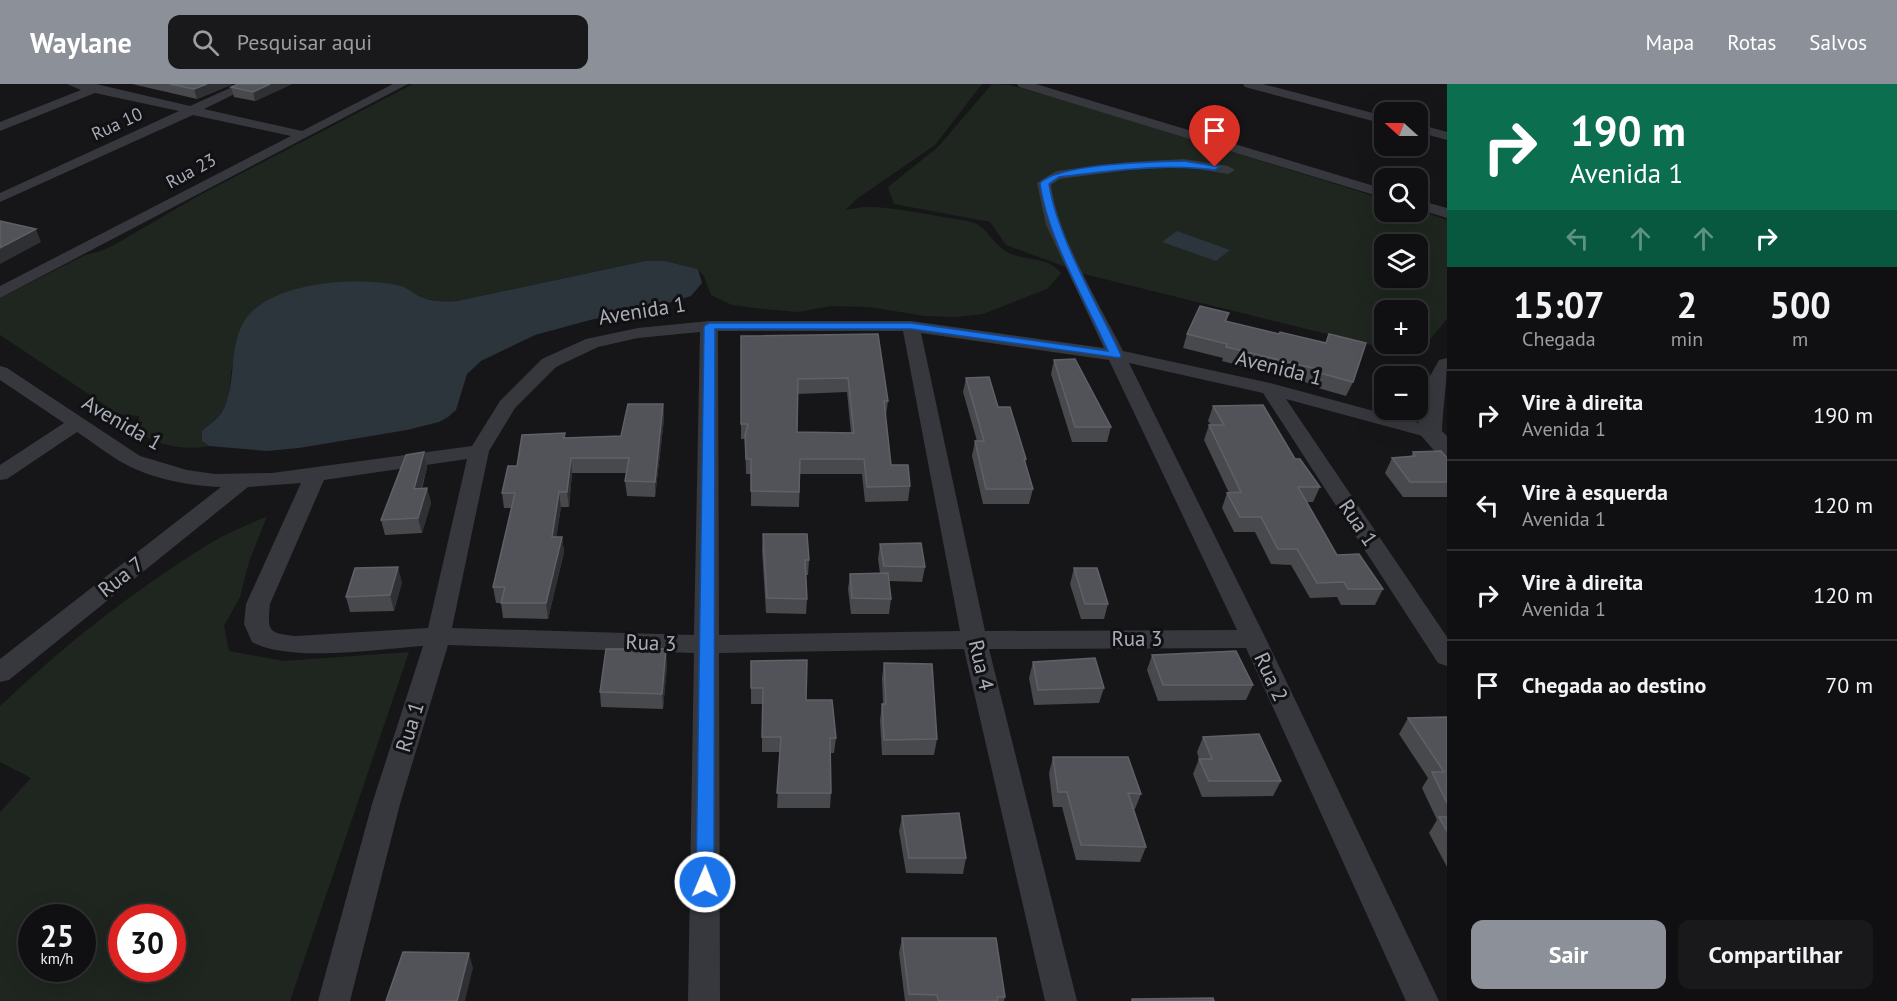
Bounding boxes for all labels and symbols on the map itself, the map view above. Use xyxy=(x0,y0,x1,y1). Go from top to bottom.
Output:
street label: Rua 10 xyxy=(88,102,146,145)
north arrow xyxy=(1374,102,1428,156)
pin xyxy=(1189,105,1240,167)
street label: Rua 23 xyxy=(162,148,220,193)
street label: Avenida 1 xyxy=(596,290,687,331)
street label: Avenida 1 xyxy=(1233,344,1325,391)
street label: Avenida 1 xyxy=(77,389,167,456)
street label: Rua 1 xyxy=(1333,494,1384,551)
street label: Rua 7 xyxy=(92,550,149,603)
street label: Rua 3 xyxy=(1111,625,1163,652)
street label: Rua 3 xyxy=(625,628,677,657)
street label: Rua 4 xyxy=(963,637,1000,693)
street label: Rua 2 xyxy=(1248,648,1294,706)
street label: Rua 1 xyxy=(389,698,430,755)
position arrow xyxy=(673,850,737,914)
speed limit sign: 30 xyxy=(108,904,186,982)

